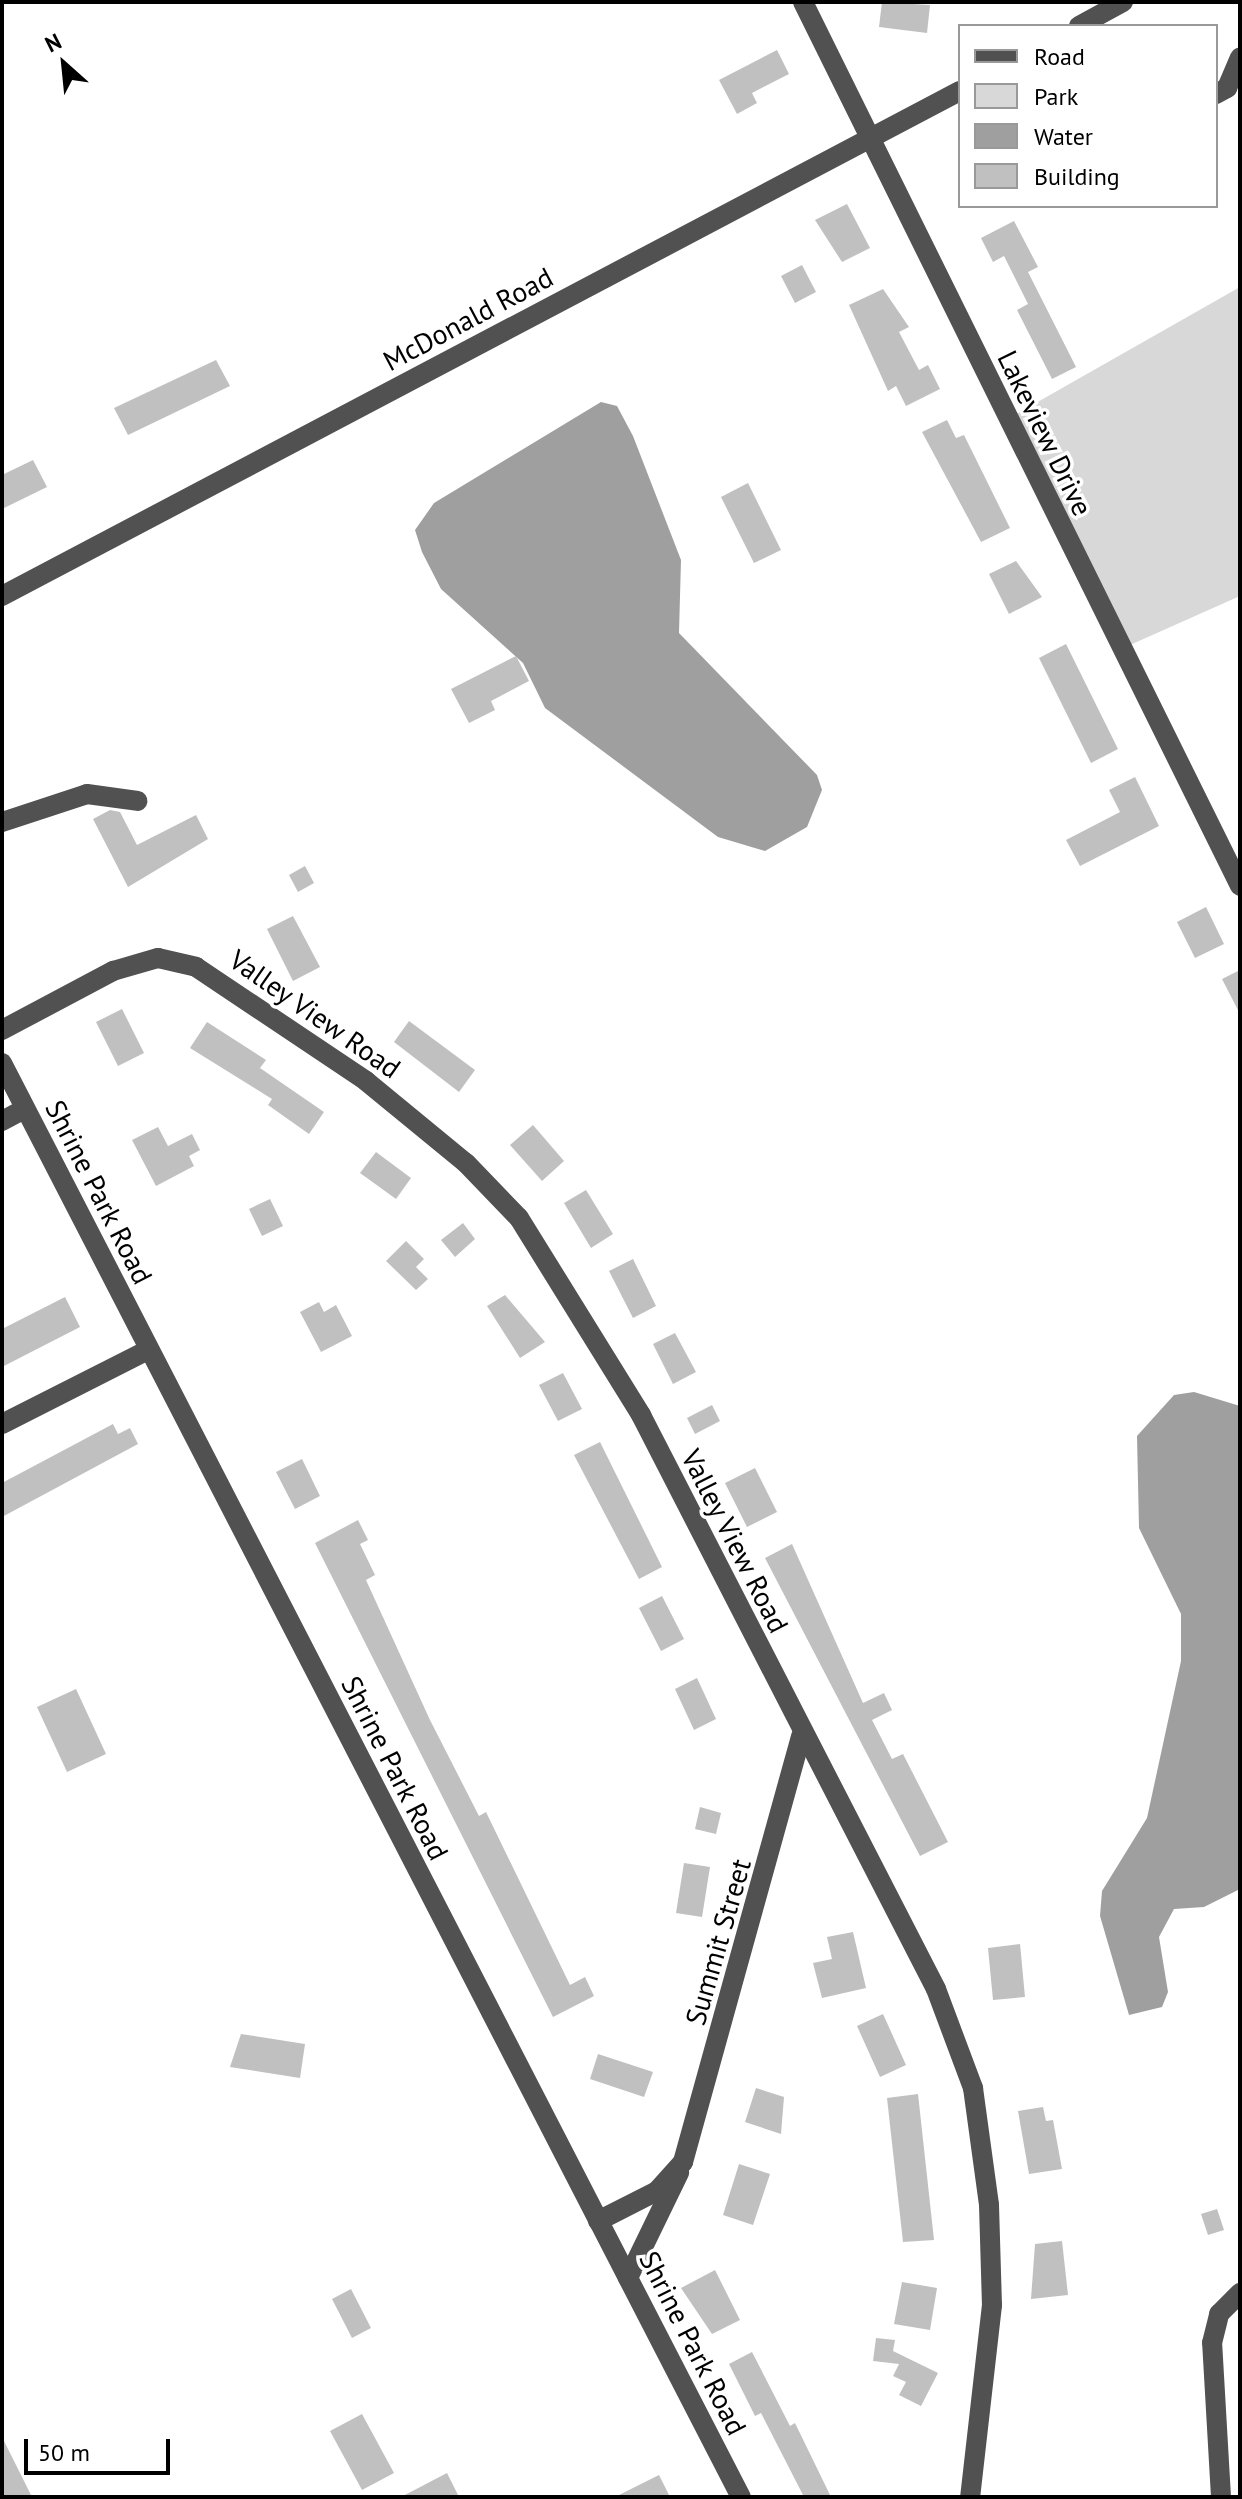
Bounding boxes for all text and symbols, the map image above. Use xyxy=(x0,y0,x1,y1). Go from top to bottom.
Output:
north arrow xyxy=(24,24,104,104)
legend xyxy=(958,24,1218,208)
text: N xyxy=(40,27,66,58)
text: Road xyxy=(1034,41,1085,72)
text: Park xyxy=(1034,81,1078,112)
text: Water xyxy=(1034,121,1093,152)
text: Building xyxy=(1034,161,1120,192)
street label: McDonald Road xyxy=(377,260,559,378)
street label: Lakeview Drive xyxy=(990,345,1100,521)
street label: Valley View Road xyxy=(222,942,408,1086)
street label: Shrine Park Road xyxy=(38,1094,160,1290)
street label: Valley View Road xyxy=(674,1443,796,1639)
street label: Shrine Park Road xyxy=(334,1670,456,1866)
street label: Summit Street xyxy=(678,1855,758,2029)
street label: Shrine Park Road xyxy=(632,2245,754,2441)
scale bar xyxy=(28,2423,174,2473)
text: 50 m xyxy=(38,2437,90,2468)

